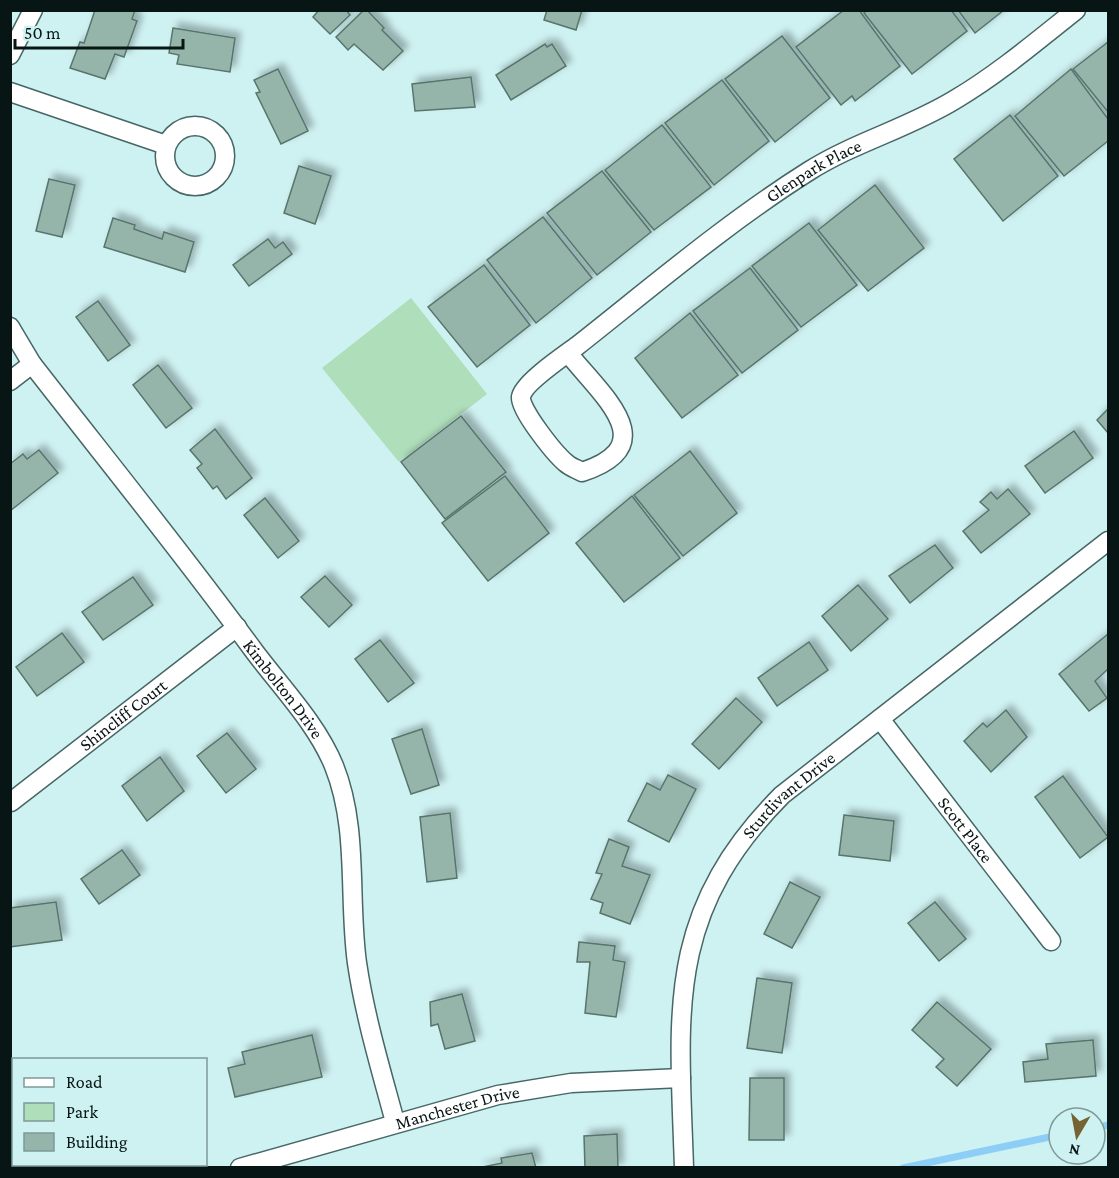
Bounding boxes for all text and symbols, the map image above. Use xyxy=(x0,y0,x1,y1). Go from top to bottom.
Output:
scale bar xyxy=(15,12,183,50)
text: 50 m xyxy=(24,23,61,43)
street label: Glenpark Place xyxy=(762,135,864,207)
street label: Kimbolton Drive xyxy=(239,636,328,742)
street label: Shincliff Court xyxy=(76,674,172,755)
street label: Sturdivant Drive xyxy=(738,748,839,842)
street label: Scott Place xyxy=(934,793,997,867)
legend xyxy=(12,1058,207,1166)
text: Road xyxy=(66,1072,103,1092)
street label: Manchester Drive xyxy=(393,1082,521,1133)
text: Park xyxy=(66,1102,98,1122)
north arrow xyxy=(1047,1106,1107,1166)
text: Building xyxy=(66,1132,128,1152)
text: N xyxy=(1068,1141,1081,1160)

